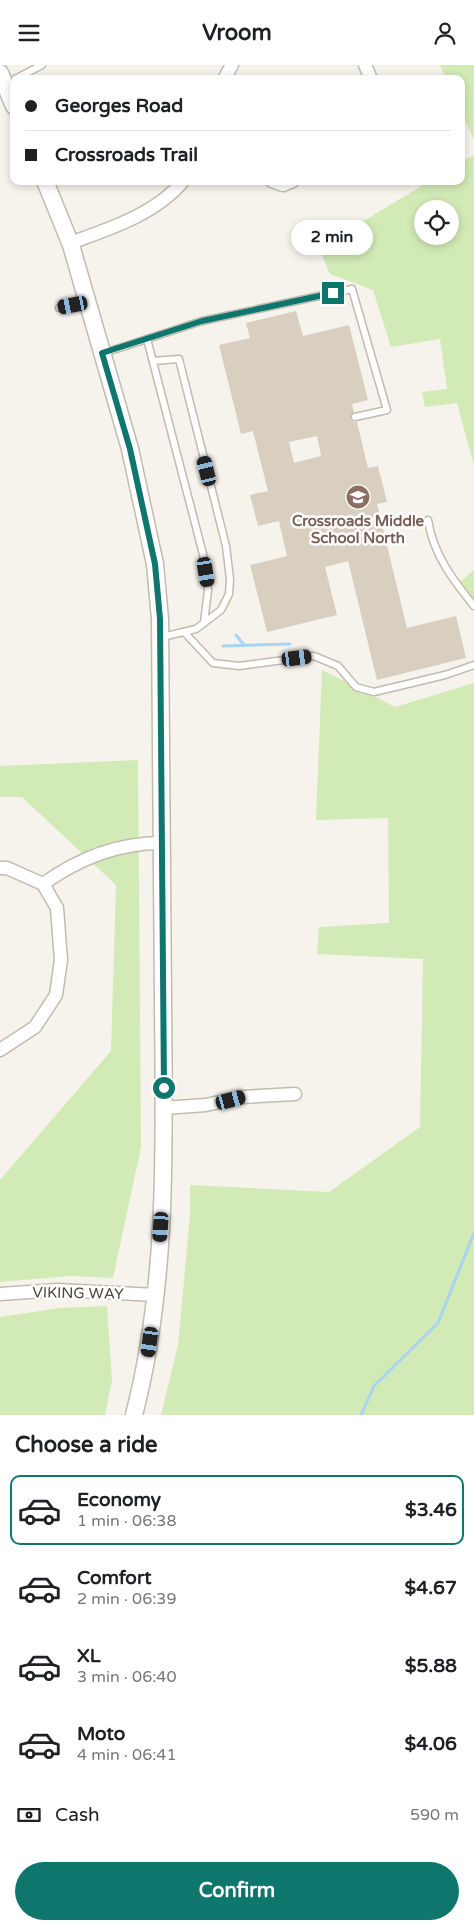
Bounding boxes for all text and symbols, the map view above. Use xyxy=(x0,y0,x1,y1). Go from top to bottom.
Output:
icon: menu xyxy=(15,19,43,47)
icon: person xyxy=(431,19,459,47)
text: Vroom xyxy=(202,20,272,46)
text: Georges Road xyxy=(55,95,183,117)
text: Crossroads Trail xyxy=(55,144,198,166)
map controls xyxy=(414,200,459,245)
button: locate xyxy=(414,200,459,245)
callout: 2 min xyxy=(292,221,374,255)
text: 2 min xyxy=(311,227,353,247)
route end xyxy=(322,282,344,304)
car xyxy=(56,295,89,315)
car xyxy=(196,455,217,487)
school or university icon: Crossroads Middle School North xyxy=(345,484,371,510)
place label: Crossroads Middle School North xyxy=(292,512,425,547)
car xyxy=(196,556,215,588)
car xyxy=(281,649,312,667)
route start xyxy=(153,1077,175,1099)
car xyxy=(214,1089,247,1111)
car xyxy=(152,1212,169,1242)
street label: VIKING WAY xyxy=(32,1283,124,1303)
car xyxy=(140,1326,159,1358)
text: Choose a ride xyxy=(15,1432,158,1458)
icon: car xyxy=(17,1488,62,1533)
text: Economy xyxy=(77,1489,161,1511)
text: $3.46 xyxy=(405,1499,457,1521)
text: 1 min · 06:38 xyxy=(77,1511,176,1531)
icon: car xyxy=(17,1566,62,1611)
text: Comfort xyxy=(77,1567,151,1589)
text: $4.67 xyxy=(405,1577,457,1599)
text: 2 min · 06:39 xyxy=(77,1589,176,1609)
icon: car xyxy=(17,1644,62,1689)
text: XL xyxy=(77,1645,101,1667)
text: $5.88 xyxy=(405,1655,457,1677)
text: 3 min · 06:40 xyxy=(77,1667,176,1687)
icon: car xyxy=(17,1722,62,1767)
text: Moto xyxy=(77,1723,125,1745)
text: $4.06 xyxy=(405,1733,457,1755)
text: 4 min · 06:41 xyxy=(77,1745,176,1765)
icon: cash xyxy=(15,1801,43,1829)
text: Cash xyxy=(55,1804,100,1826)
text: 590 m xyxy=(410,1805,459,1825)
button: Confirm xyxy=(15,1862,459,1920)

